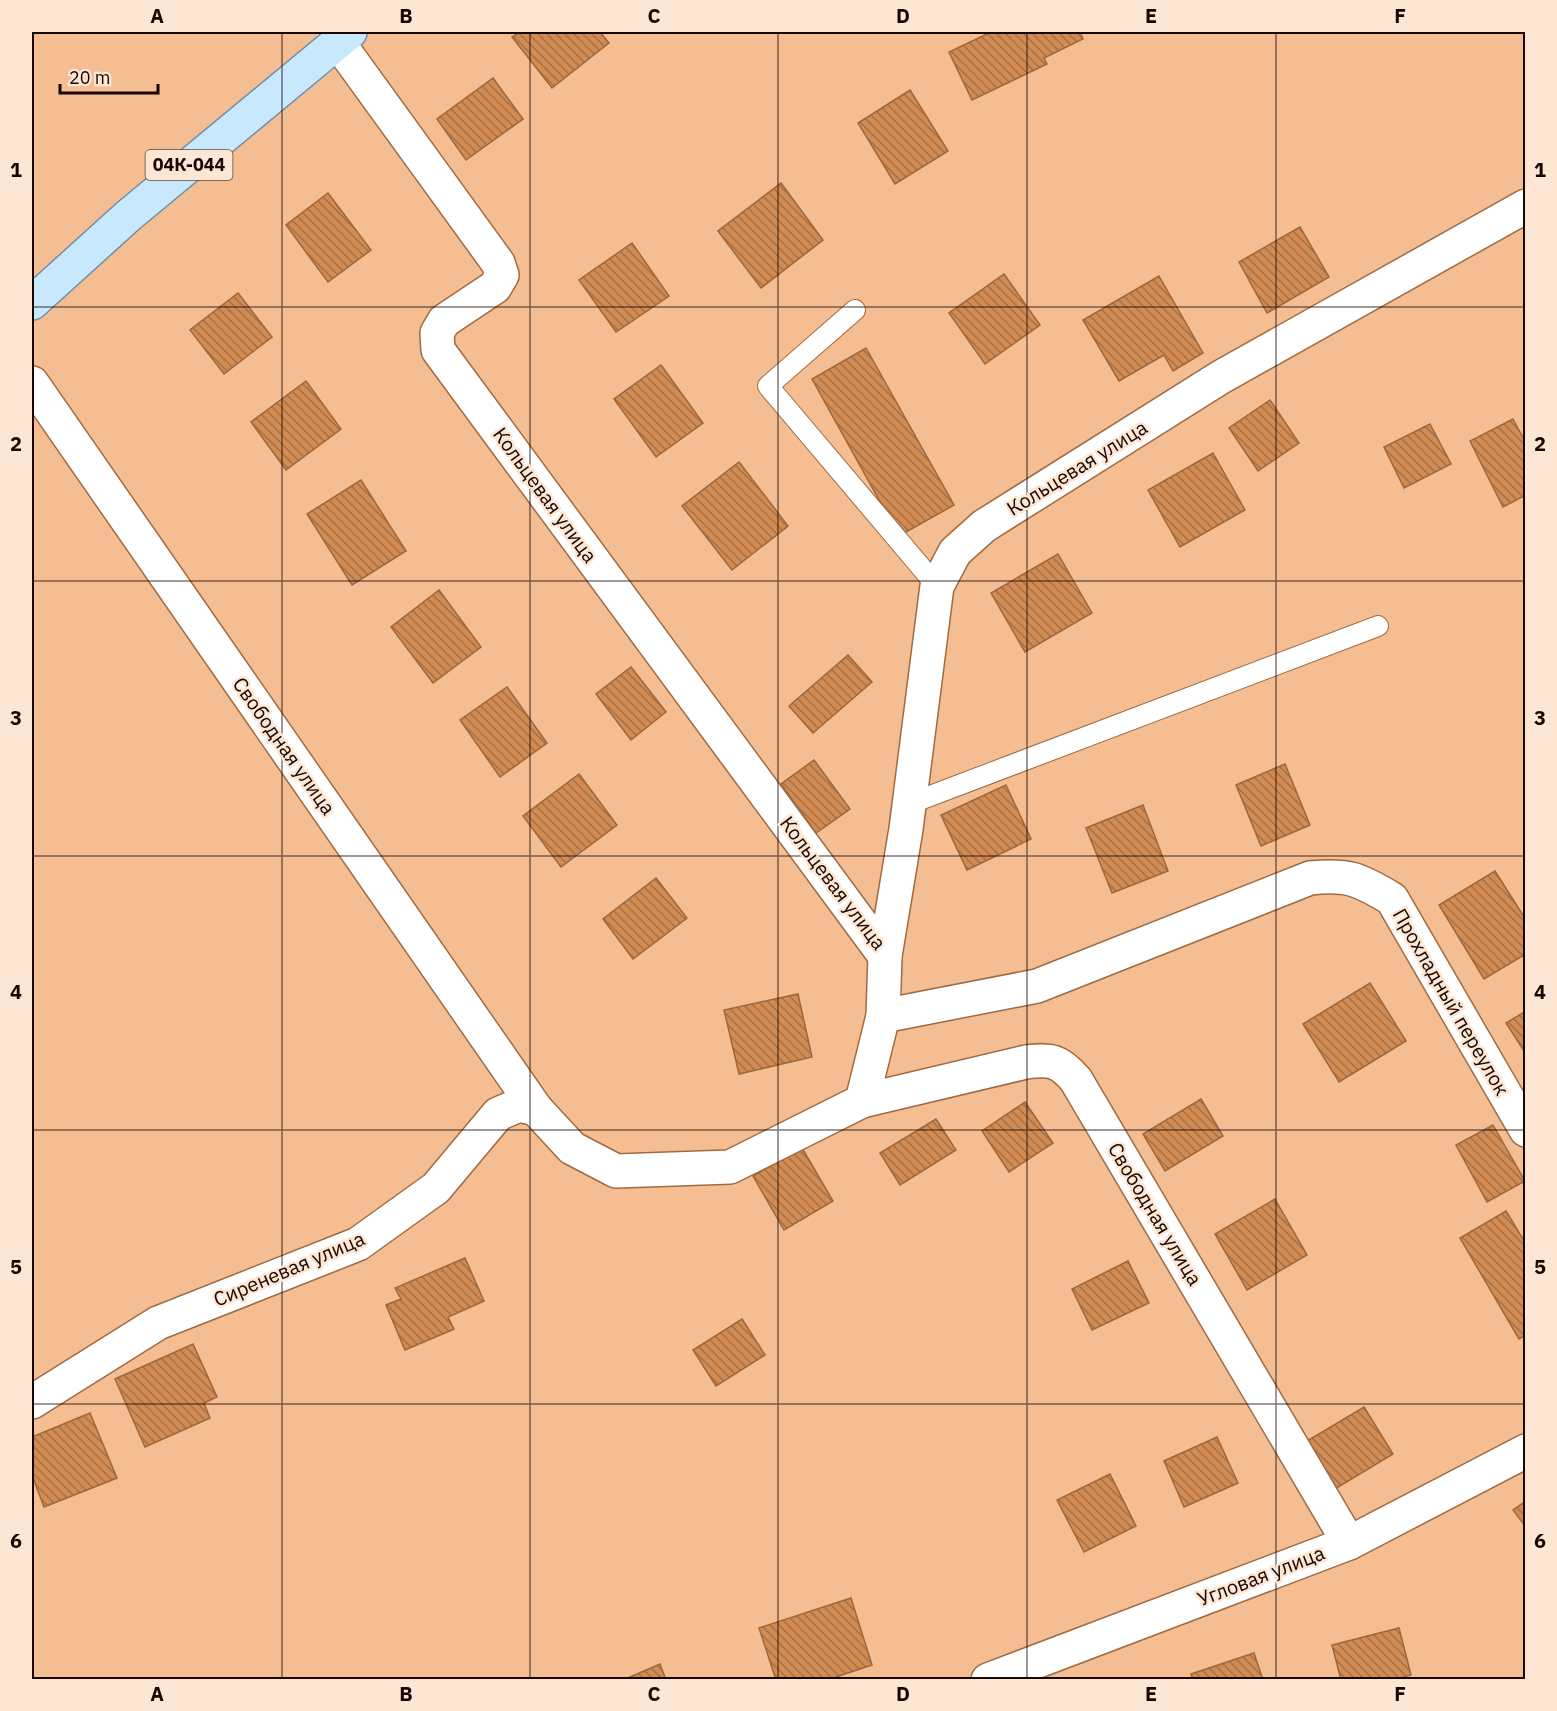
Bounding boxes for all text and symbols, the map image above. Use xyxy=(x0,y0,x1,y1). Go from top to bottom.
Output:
text: A xyxy=(150,2,164,29)
text: B xyxy=(399,2,413,29)
text: C xyxy=(647,2,661,29)
text: D xyxy=(896,2,910,29)
text: E xyxy=(1145,2,1157,29)
text: F xyxy=(1394,2,1406,29)
scale bar xyxy=(60,57,158,95)
text: 20 m xyxy=(69,66,111,89)
road number: 04К-044 xyxy=(146,150,232,180)
text: 1 xyxy=(10,156,22,183)
text: 1 xyxy=(1534,156,1546,183)
street label: Кольцевая улица xyxy=(1001,413,1152,522)
street label: Кольцевая улица xyxy=(487,422,604,568)
text: 2 xyxy=(10,430,22,457)
text: 2 xyxy=(1534,430,1546,457)
street label: Свободная улица xyxy=(227,671,342,820)
text: 3 xyxy=(10,704,22,731)
text: 3 xyxy=(1534,704,1546,731)
street label: Кольцевая улица xyxy=(774,810,893,955)
street label: Прохладный переулок xyxy=(1387,903,1516,1100)
text: 4 xyxy=(10,978,22,1005)
text: 4 xyxy=(1534,978,1546,1005)
street label: Свободная улица xyxy=(1102,1137,1209,1291)
street label: Сиреневая улица xyxy=(209,1224,369,1313)
text: 5 xyxy=(10,1253,22,1280)
text: 5 xyxy=(1534,1253,1546,1280)
text: 6 xyxy=(10,1527,22,1554)
text: 6 xyxy=(1534,1527,1546,1554)
street label: Угловая улица xyxy=(1193,1539,1329,1612)
text: A xyxy=(150,1680,164,1707)
text: B xyxy=(399,1680,413,1707)
text: C xyxy=(647,1680,661,1707)
text: D xyxy=(896,1680,910,1707)
text: E xyxy=(1145,1680,1157,1707)
text: F xyxy=(1394,1680,1406,1707)

